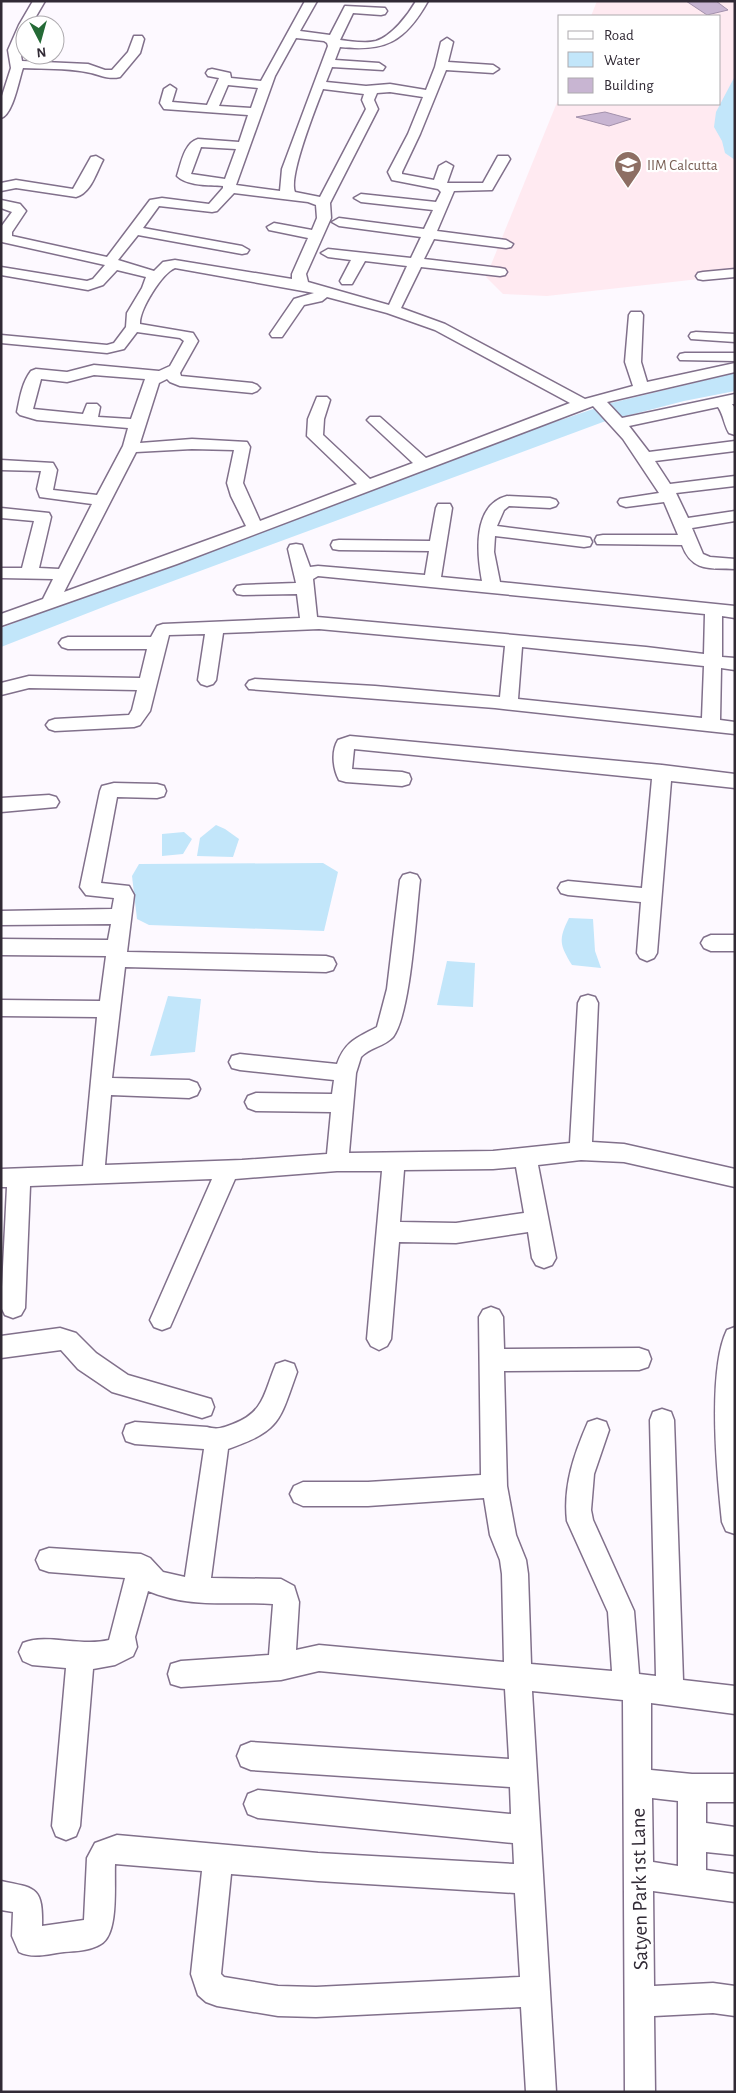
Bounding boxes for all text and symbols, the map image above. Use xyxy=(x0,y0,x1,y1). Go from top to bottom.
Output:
north arrow xyxy=(15,15,65,65)
legend xyxy=(558,15,721,105)
text: Road xyxy=(604,28,634,43)
text: N xyxy=(36,44,47,59)
text: Water xyxy=(604,53,640,68)
text: Building xyxy=(604,78,654,93)
school or university icon: IIM Calcutta xyxy=(613,150,643,189)
place label: IIM Calcutta xyxy=(647,158,718,173)
street label: Satyen Park 1st Lane xyxy=(628,1808,651,1970)

